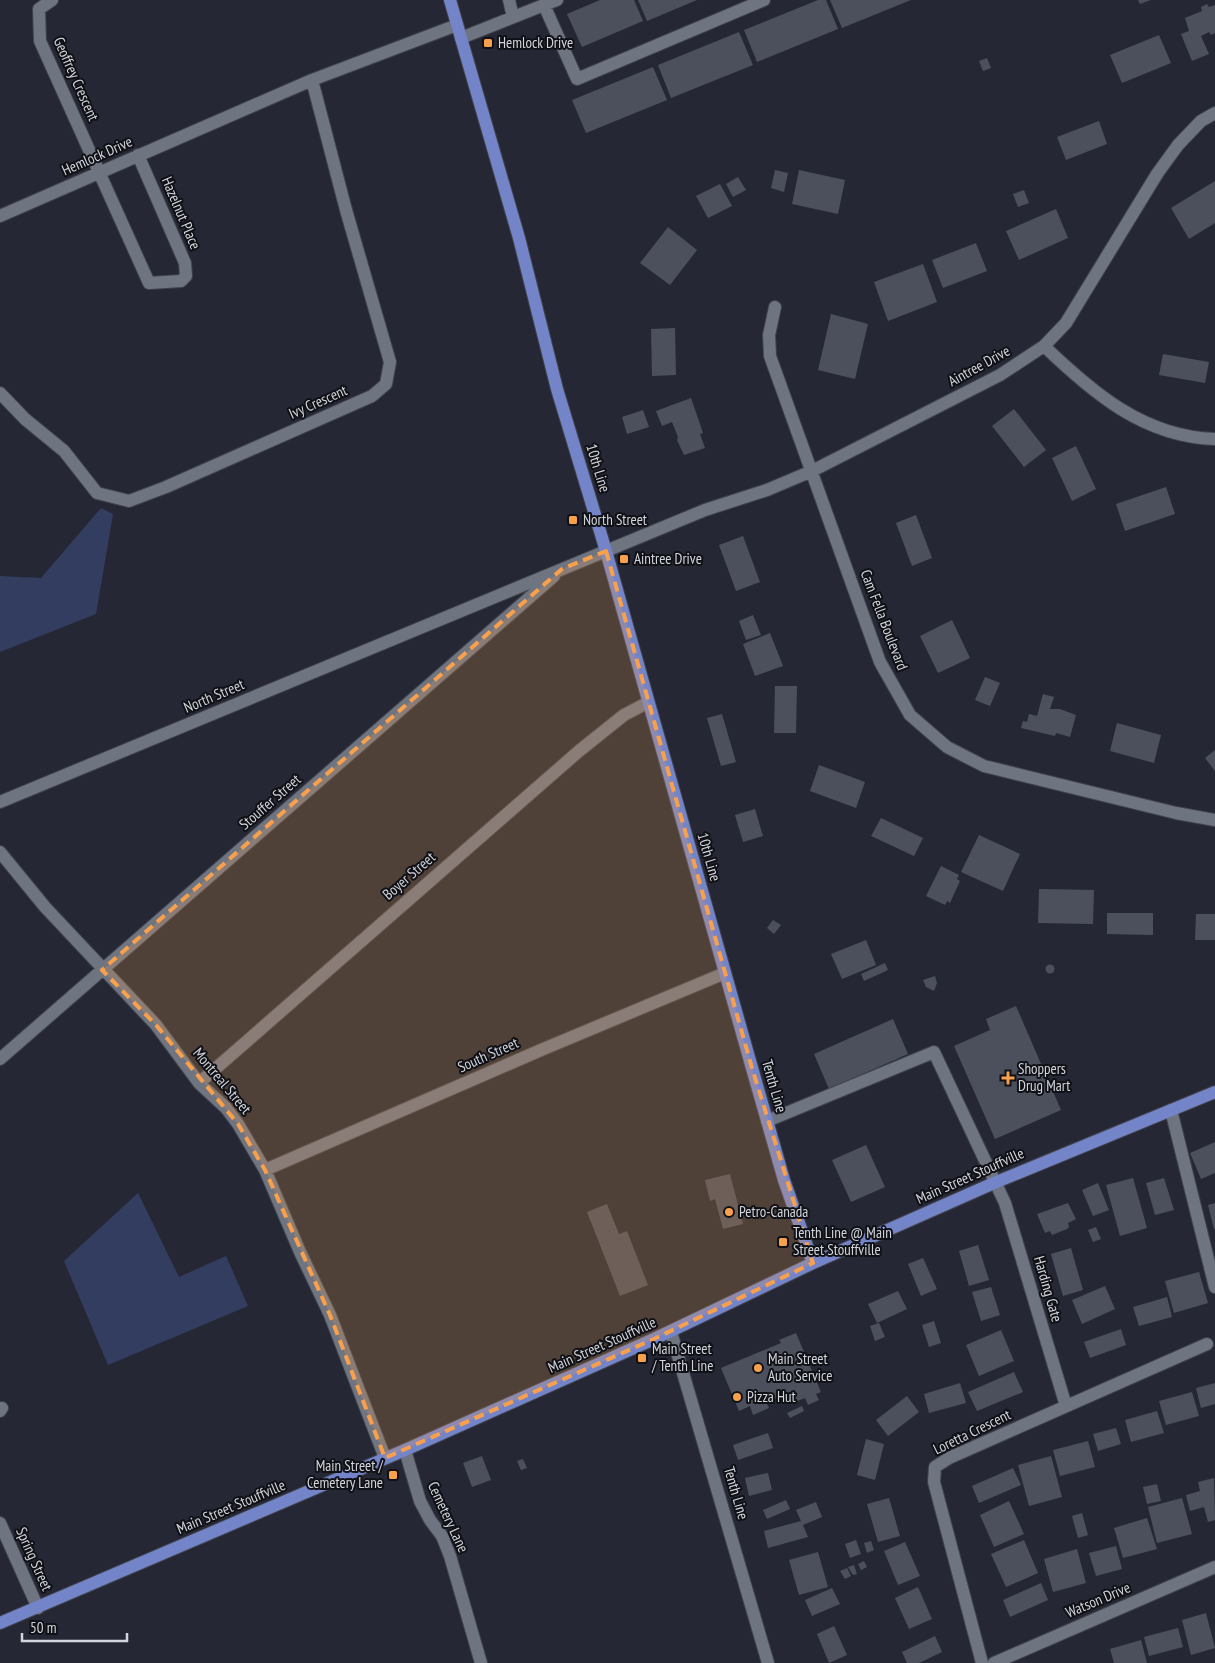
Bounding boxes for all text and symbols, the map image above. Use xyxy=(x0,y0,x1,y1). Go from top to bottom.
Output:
place label: Hemlock Drive xyxy=(498,33,573,52)
street label: Geoffrey Crescent xyxy=(49,34,103,124)
marker: Hemlock Drive xyxy=(482,37,494,49)
street label: Hemlock Drive xyxy=(59,132,135,180)
street label: Hazelnut Place xyxy=(158,174,205,252)
street label: Aintree Drive xyxy=(944,341,1013,390)
street label: Ivy Crescent xyxy=(286,380,350,423)
street label: 10th Line xyxy=(582,441,615,494)
place label: North Street xyxy=(583,510,647,529)
marker: North Street xyxy=(567,514,579,526)
place label: Aintree Drive xyxy=(634,549,702,568)
marker: Aintree Drive xyxy=(618,553,630,565)
street label: Cam Fella Boulevard xyxy=(857,567,912,673)
street label: North Street xyxy=(181,674,247,717)
street label: Stouffer Street xyxy=(235,770,304,834)
street label: 10th Line xyxy=(694,830,725,883)
street label: Boyer Street xyxy=(378,848,439,904)
street label: South Street xyxy=(455,1033,521,1076)
street label: Montreal Street xyxy=(189,1044,256,1118)
street label: Tenth Line xyxy=(758,1057,791,1114)
place label: Shoppers Drug Mart xyxy=(1018,1059,1070,1095)
marker: Shoppers Drug Mart xyxy=(1002,1072,1014,1084)
street label: Main Street Stouffville xyxy=(913,1143,1027,1208)
place label: Petro-Canada xyxy=(739,1202,808,1221)
marker: Petro-Canada xyxy=(723,1206,735,1218)
place label: Tenth Line @ Main Street Stouffville xyxy=(793,1223,892,1259)
marker: Tenth Line @ Main Street Stouffville xyxy=(777,1236,789,1248)
street label: Harding Gate xyxy=(1030,1254,1067,1324)
street label: Main Street Stouffville xyxy=(545,1312,659,1377)
place label: Main Street / Tenth Line xyxy=(651,1339,713,1375)
place label: Main Street Auto Service xyxy=(768,1349,832,1385)
marker: Main Street / Tenth Line xyxy=(636,1352,648,1364)
marker: Main Street Auto Service xyxy=(752,1362,764,1374)
place label: Pizza Hut xyxy=(747,1387,796,1406)
marker: Pizza Hut xyxy=(731,1391,743,1403)
street label: Loretta Crescent xyxy=(930,1405,1014,1458)
place label: Main Street / Cemetery Lane xyxy=(307,1456,384,1492)
street label: Tenth Line xyxy=(720,1464,753,1521)
marker: Main Street / Cemetery Lane xyxy=(387,1469,399,1481)
street label: Main Street Stouffville xyxy=(174,1475,288,1538)
street label: Cemetery Lane xyxy=(424,1478,473,1555)
street label: Spring Street xyxy=(12,1524,57,1594)
street label: Watson Drive xyxy=(1063,1577,1133,1622)
scale bar xyxy=(22,1610,128,1642)
text: 50 m xyxy=(30,1618,56,1637)

